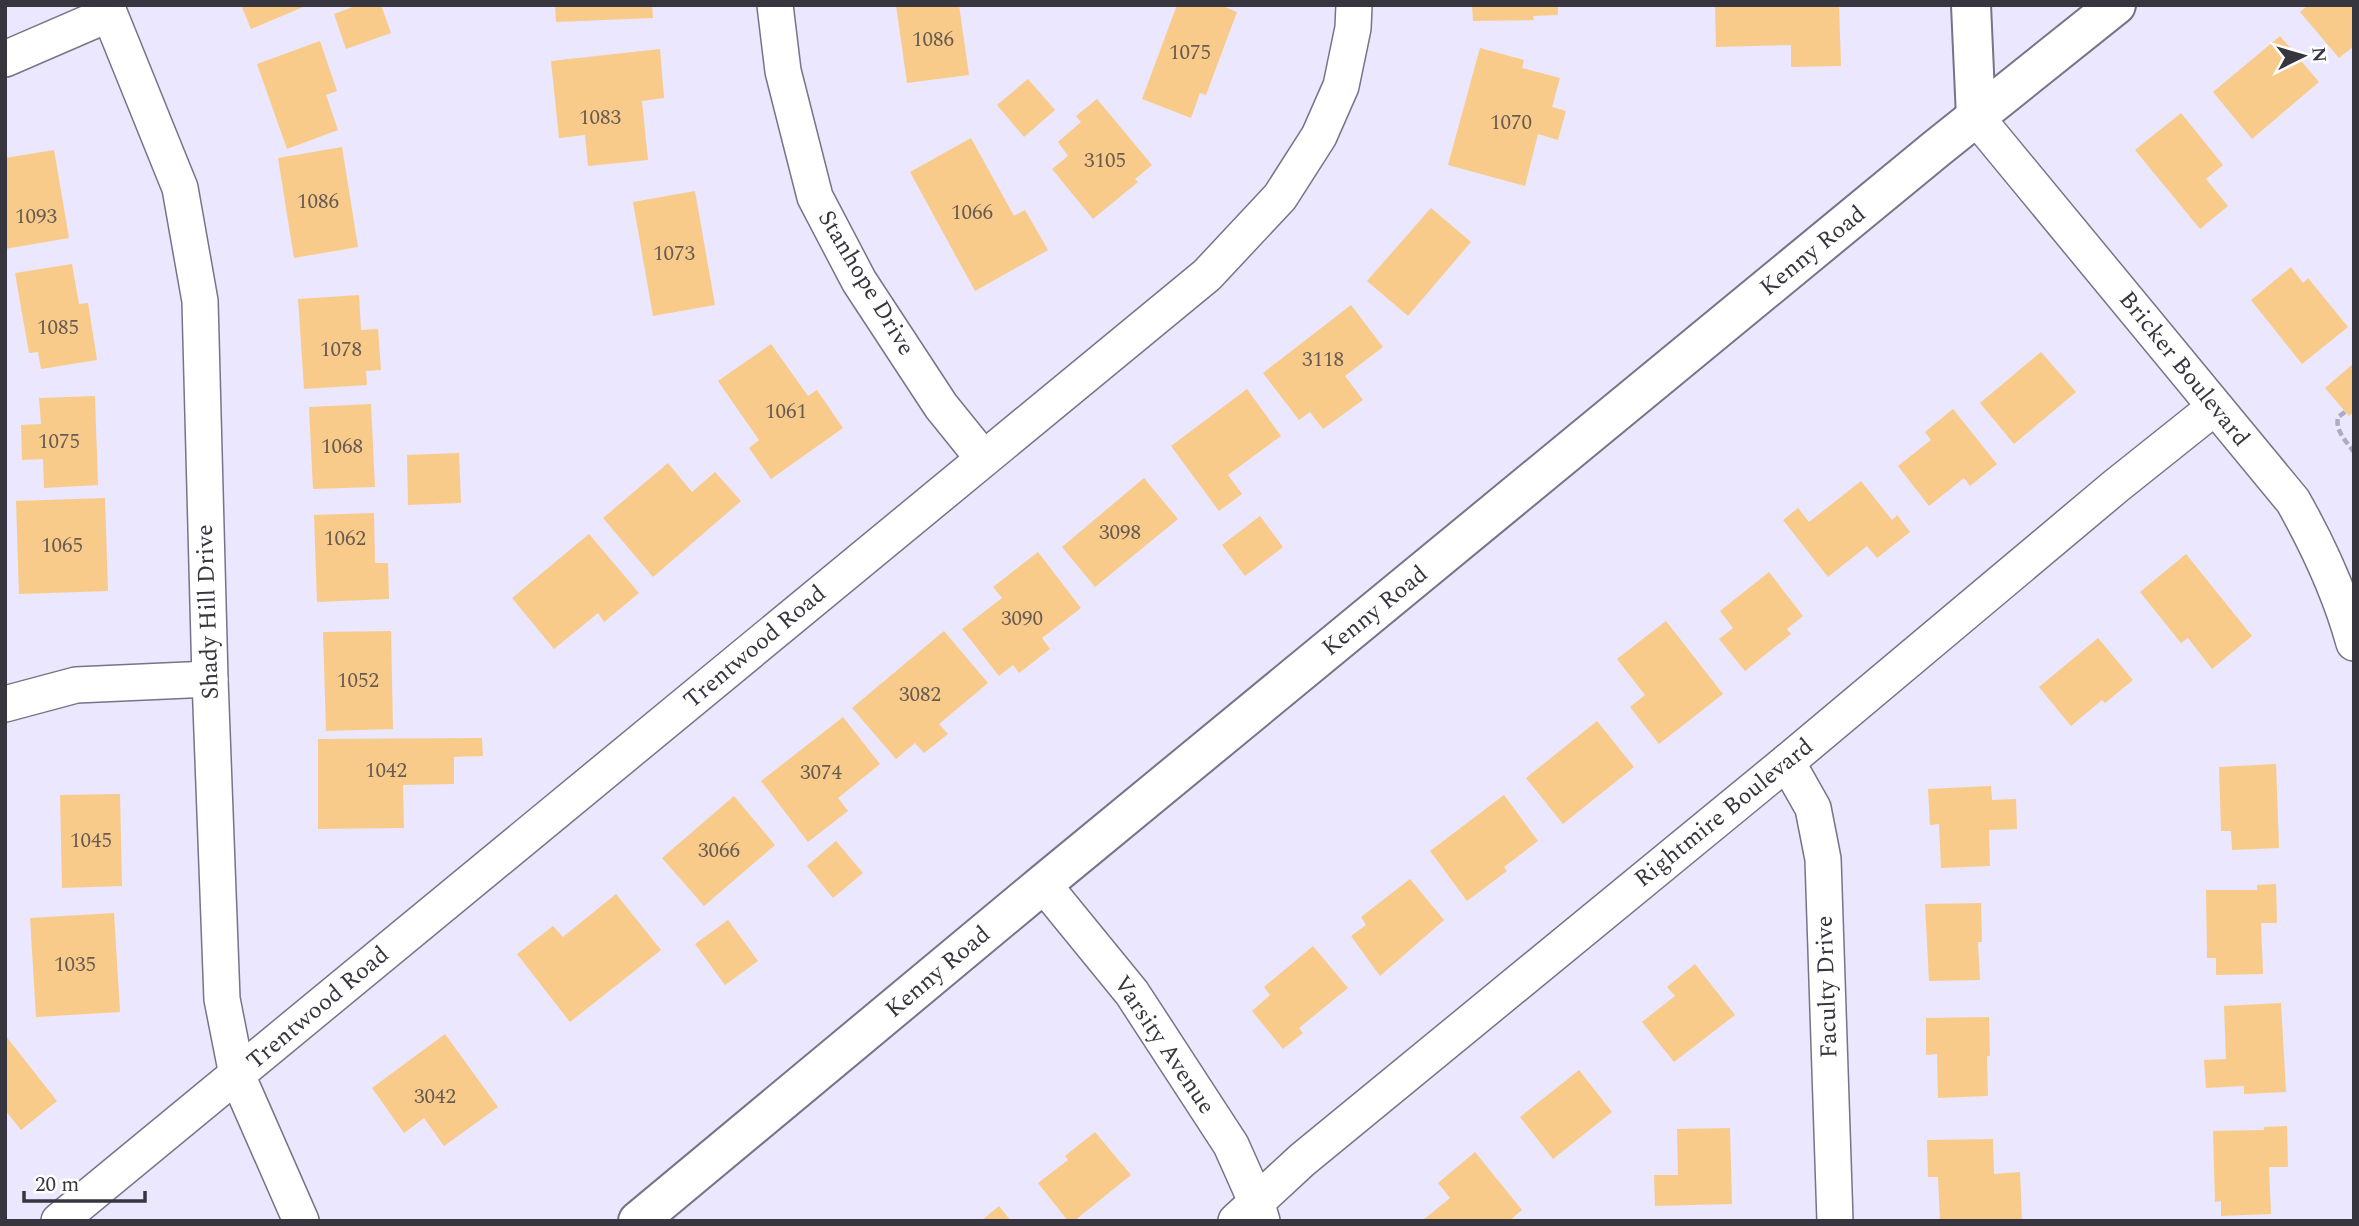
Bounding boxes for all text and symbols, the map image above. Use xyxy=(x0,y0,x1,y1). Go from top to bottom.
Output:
north arrow xyxy=(2268,21,2338,91)
house number: 1086 xyxy=(912,24,954,56)
house number: 1075 xyxy=(1169,37,1211,69)
text: N xyxy=(2303,46,2334,64)
house number: 1083 xyxy=(579,102,621,134)
house number: 1070 xyxy=(1490,107,1532,139)
house number: 3105 xyxy=(1084,145,1126,177)
house number: 1086 xyxy=(297,186,339,218)
house number: 1066 xyxy=(951,197,993,229)
street label: Kenny Road xyxy=(1752,197,1874,305)
house number: 1093 xyxy=(15,201,57,233)
street label: Stanhope Drive xyxy=(808,203,924,363)
house number: 1073 xyxy=(653,238,695,270)
street label: Bricker Boulevard xyxy=(2110,283,2258,455)
house number: 1085 xyxy=(37,312,79,344)
house number: 1078 xyxy=(320,334,362,366)
house number: 3118 xyxy=(1302,344,1344,376)
house number: 1061 xyxy=(765,396,807,428)
house number: 1075 xyxy=(38,426,80,458)
house number: 1068 xyxy=(321,431,363,463)
house number: 3098 xyxy=(1099,517,1141,549)
house number: 1062 xyxy=(324,523,366,555)
street label: Shady Hill Drive xyxy=(187,524,229,700)
house number: 1065 xyxy=(41,530,83,562)
street label: Kenny Road xyxy=(1314,557,1436,665)
street label: Trentwood Road xyxy=(676,576,834,718)
house number: 3090 xyxy=(1001,603,1043,635)
house number: 1052 xyxy=(337,665,379,697)
house number: 3082 xyxy=(899,679,941,711)
street label: Rightmire Boulevard xyxy=(1627,729,1821,897)
house number: 1042 xyxy=(365,755,407,787)
house number: 3074 xyxy=(800,757,842,789)
house number: 1045 xyxy=(70,825,112,857)
house number: 3066 xyxy=(698,835,740,867)
street label: Faculty Drive xyxy=(1807,915,1847,1059)
street label: Kenny Road xyxy=(878,917,998,1027)
street label: Trentwood Road xyxy=(239,937,397,1079)
house number: 1035 xyxy=(54,949,96,981)
street label: Varsity Avenue xyxy=(1104,968,1224,1122)
house number: 3042 xyxy=(414,1081,456,1113)
scale bar xyxy=(24,1160,145,1204)
text: 20 m xyxy=(35,1169,79,1201)

